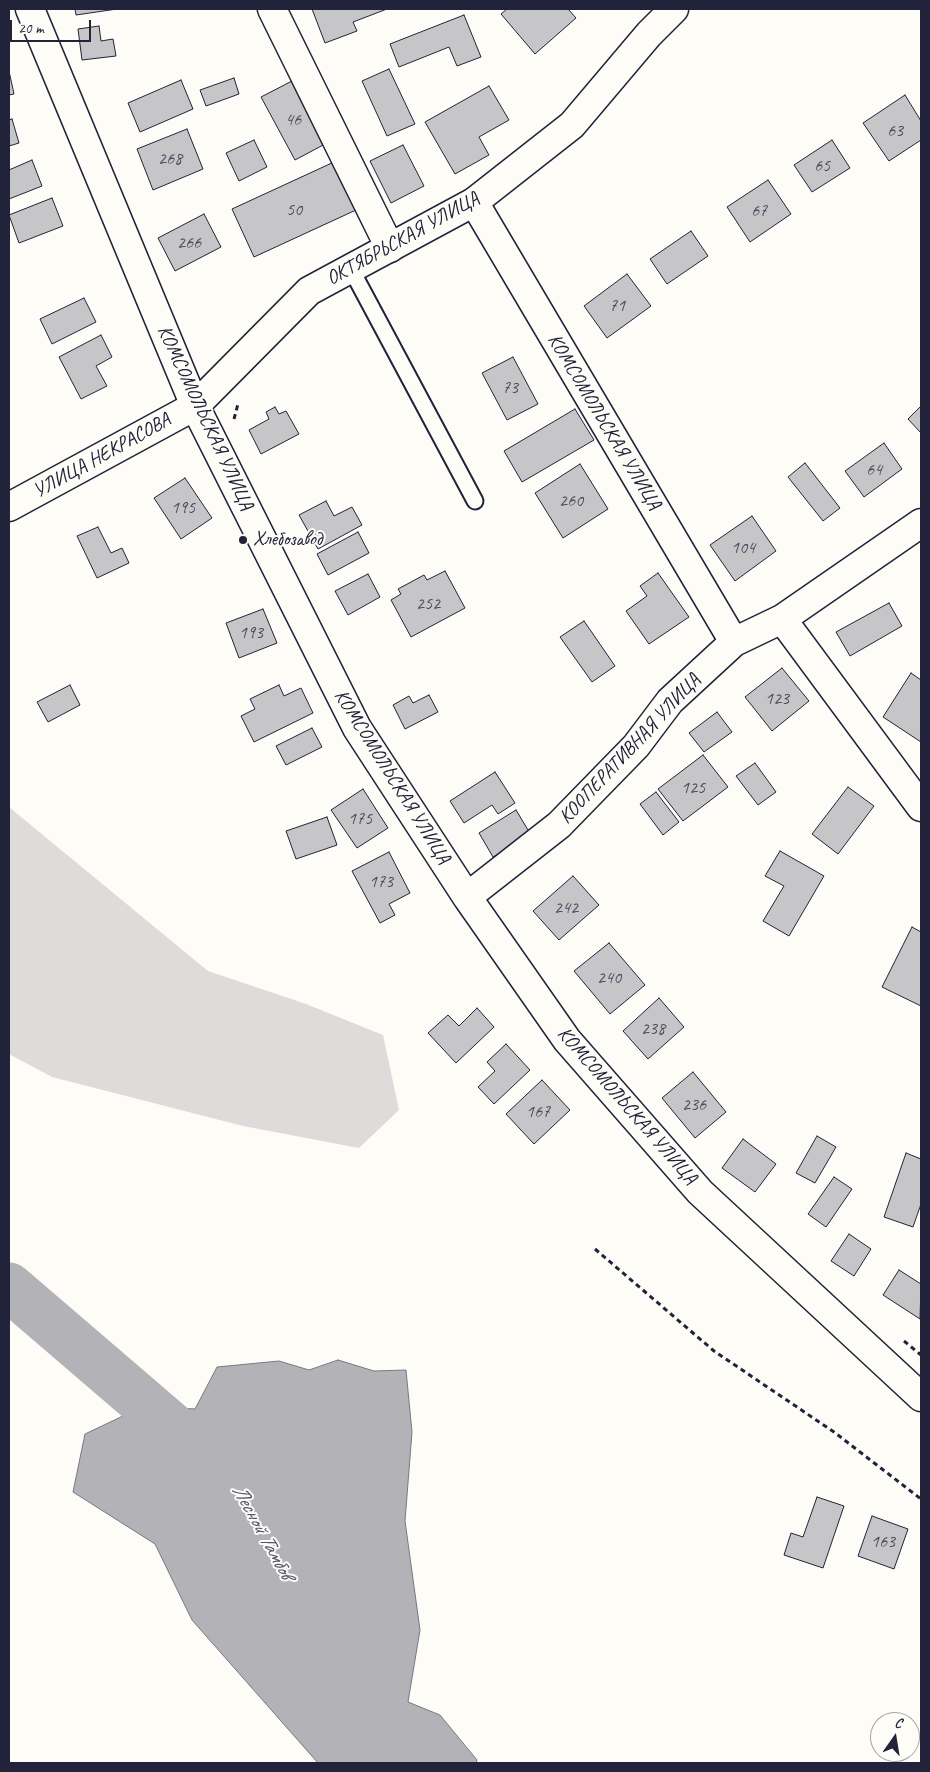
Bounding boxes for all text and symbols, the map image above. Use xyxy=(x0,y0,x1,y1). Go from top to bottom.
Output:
scale bar xyxy=(12,10,94,42)
text: 20 m xyxy=(18,19,44,38)
house number: 46 xyxy=(285,109,301,131)
house number: 63 xyxy=(887,120,903,142)
house number: 268 xyxy=(158,148,182,170)
house number: 65 xyxy=(814,155,830,177)
street label: ОКТЯБРЬСКАЯ УЛИЦА xyxy=(322,187,484,291)
house number: 50 xyxy=(286,199,302,221)
house number: 67 xyxy=(751,200,767,222)
house number: 266 xyxy=(177,232,201,254)
house number: 71 xyxy=(609,295,625,317)
street label: КОМСОМОЛЬСКАЯ УЛИЦА xyxy=(152,322,258,514)
street label: КОМСОМОЛЬСКАЯ УЛИЦА xyxy=(542,330,666,514)
house number: 73 xyxy=(502,377,518,399)
street label: УЛИЦА НЕКРАСОВА xyxy=(29,408,175,504)
house number: 64 xyxy=(866,459,882,481)
house number: 260 xyxy=(559,490,583,512)
house number: 195 xyxy=(171,497,195,519)
place label: Хлебозавод xyxy=(253,528,322,552)
marker: Хлебозавод xyxy=(237,534,249,546)
house number: 104 xyxy=(731,537,755,559)
house number: 252 xyxy=(416,593,440,615)
house number: 193 xyxy=(239,622,263,644)
street label: КООПЕРАТИВНАЯ УЛИЦА xyxy=(554,669,706,829)
street label: КОМСОМОЛЬСКАЯ УЛИЦА xyxy=(329,685,455,869)
house number: 123 xyxy=(765,688,789,710)
house number: 125 xyxy=(681,777,705,799)
house number: 175 xyxy=(348,808,372,830)
house number: 173 xyxy=(369,871,393,893)
house number: 242 xyxy=(554,897,578,919)
house number: 240 xyxy=(597,967,621,989)
house number: 238 xyxy=(641,1018,665,1040)
street label: КОМСОМОЛЬСКАЯ УЛИЦА xyxy=(552,1022,702,1190)
house number: 236 xyxy=(682,1094,706,1116)
house number: 167 xyxy=(526,1101,550,1123)
water label: Лесной Тамбов xyxy=(226,1481,298,1583)
house number: 163 xyxy=(871,1531,895,1553)
north arrow xyxy=(870,1712,920,1762)
text: С xyxy=(893,1714,904,1732)

